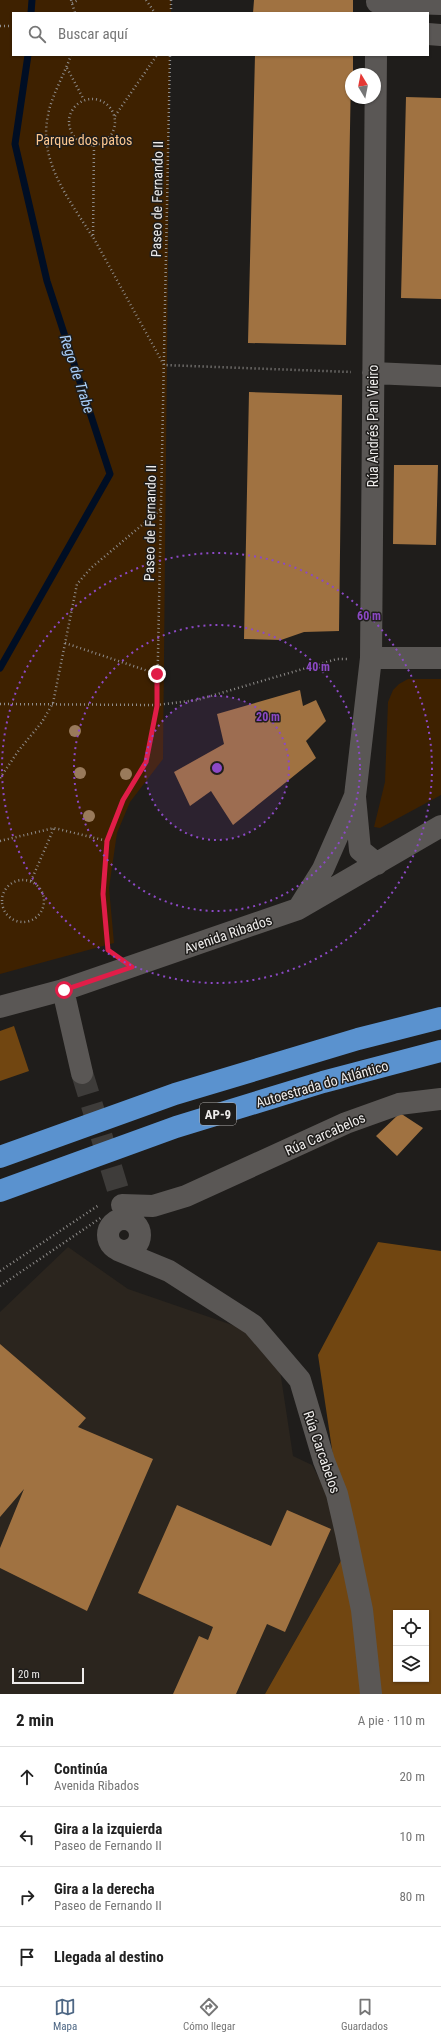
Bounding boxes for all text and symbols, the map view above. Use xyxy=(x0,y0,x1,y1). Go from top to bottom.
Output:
search box xyxy=(12,12,429,56)
icon: search xyxy=(26,23,48,45)
text: Buscar aquí xyxy=(58,25,128,43)
north arrow xyxy=(345,68,381,104)
park label: Parque dos patos xyxy=(36,132,132,148)
street label: Paseo de Fernando II xyxy=(148,141,166,257)
water label: Rego de Trabe xyxy=(56,332,98,416)
street label: Rúa Andrés Pan Vieiro xyxy=(365,365,381,487)
street label: Paseo de Fernando II xyxy=(141,465,159,581)
text: 60 m xyxy=(357,609,381,623)
text: 40 m xyxy=(306,660,330,674)
route end xyxy=(148,665,166,683)
text: 20 m xyxy=(256,710,280,724)
centre of rings xyxy=(210,761,224,775)
street label: Avenida Ribados xyxy=(182,912,274,956)
route start xyxy=(55,981,73,999)
street label: Autoestrada do Atlántico xyxy=(254,1057,390,1111)
road number: AP-9 xyxy=(200,1103,236,1125)
street label: Rúa Carcabelos xyxy=(282,1109,368,1159)
street label: Rúa Carcabelos xyxy=(300,1409,344,1495)
map controls xyxy=(393,1610,429,1682)
button: locate xyxy=(393,1610,429,1646)
button: layers xyxy=(393,1646,429,1682)
scale bar xyxy=(12,1666,84,1685)
text: 20 m xyxy=(18,1668,40,1681)
text: 2 min xyxy=(16,1710,54,1730)
text: A pie · 110 m xyxy=(358,1713,425,1728)
text: Continúa xyxy=(54,1760,108,1778)
icon: ahead xyxy=(16,1766,38,1788)
text: 20 m xyxy=(399,1769,425,1784)
text: Avenida Ribados xyxy=(54,1778,139,1793)
text: Gira a la izquierda xyxy=(54,1820,162,1838)
icon: left xyxy=(16,1826,38,1848)
text: 10 m xyxy=(399,1829,425,1844)
text: Paseo de Fernando II xyxy=(54,1838,162,1853)
text: Gira a la derecha xyxy=(54,1880,155,1898)
icon: right xyxy=(16,1886,38,1908)
text: 80 m xyxy=(399,1889,425,1904)
text: Paseo de Fernando II xyxy=(54,1898,162,1913)
icon: arrive xyxy=(16,1946,38,1968)
text: Llegada al destino xyxy=(54,1948,164,1966)
tab: Mapa xyxy=(53,1996,77,2033)
tab: Cómo llegar xyxy=(183,1996,235,2033)
tab: Guardados xyxy=(341,1996,388,2033)

